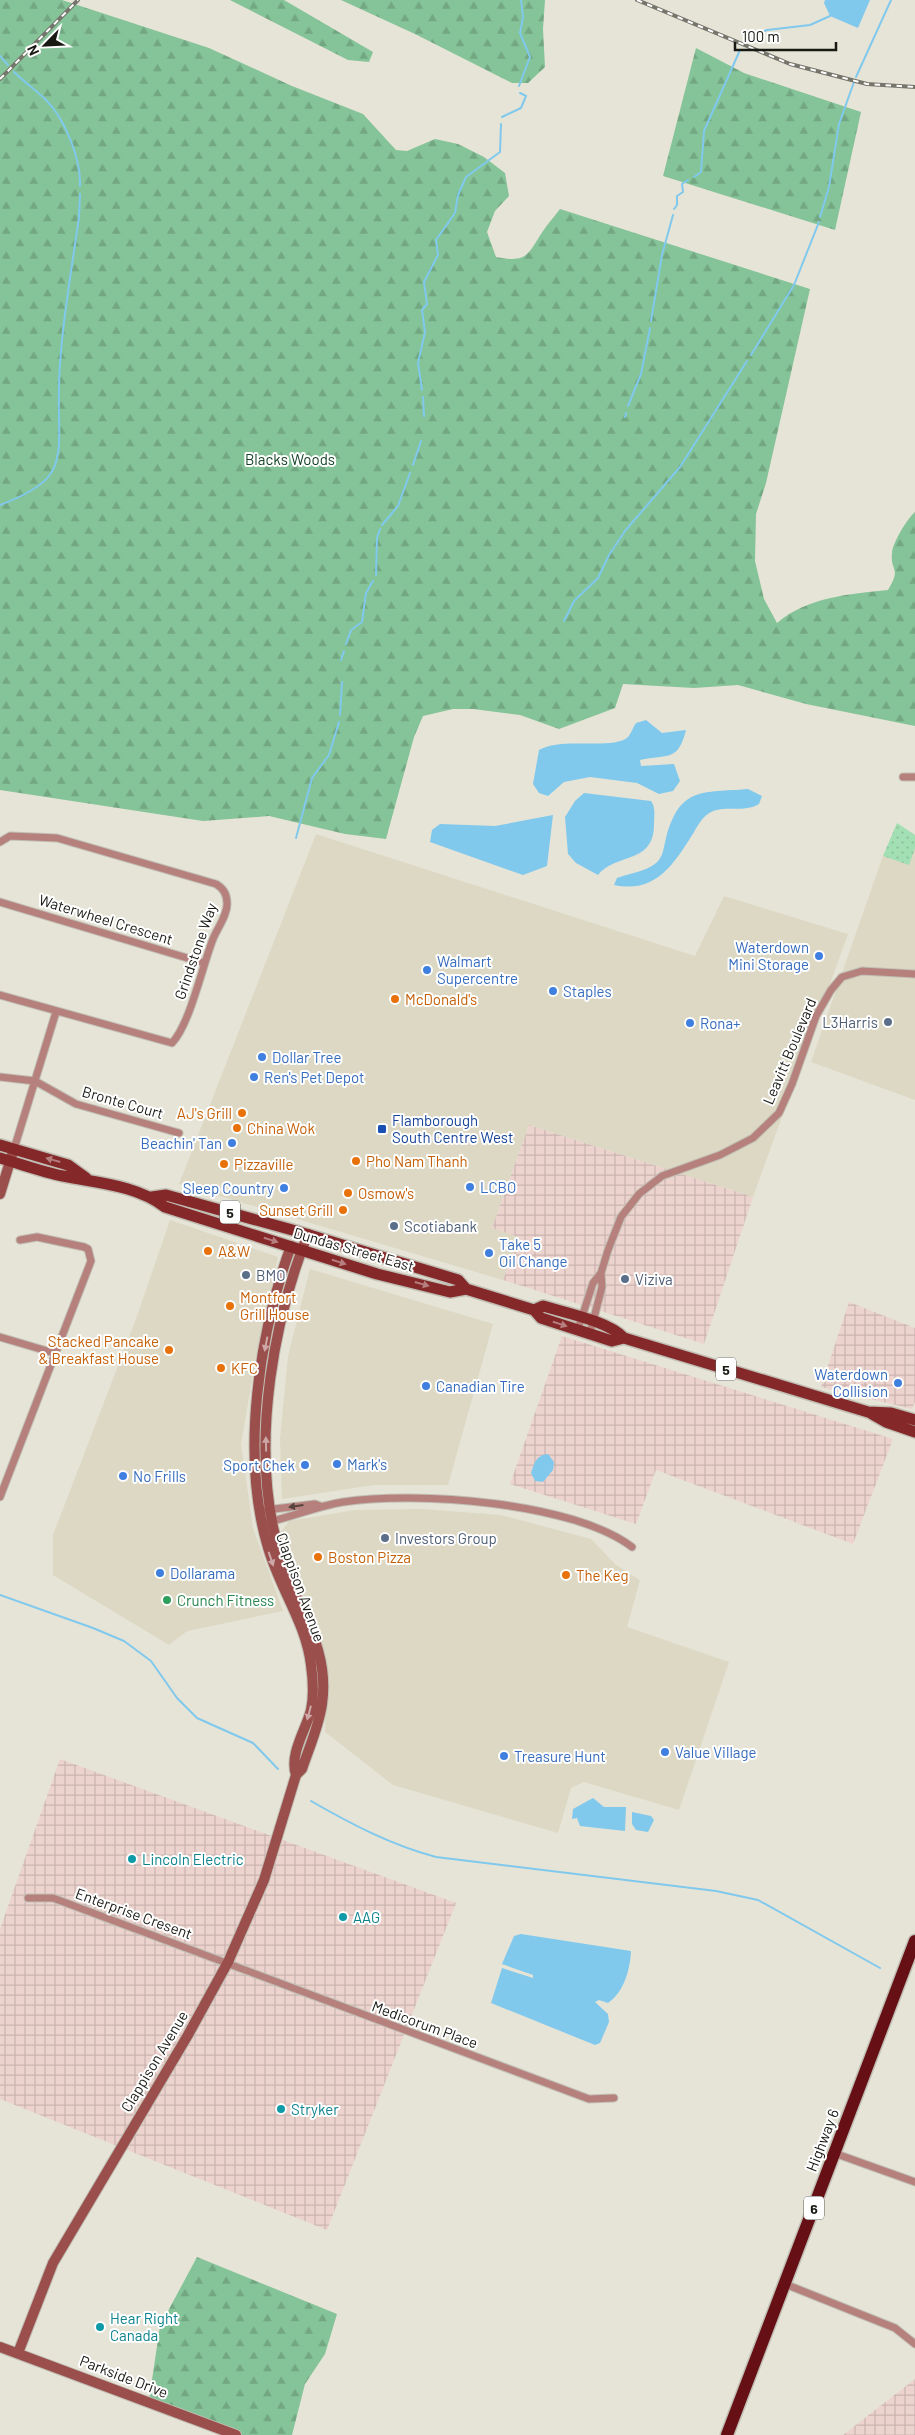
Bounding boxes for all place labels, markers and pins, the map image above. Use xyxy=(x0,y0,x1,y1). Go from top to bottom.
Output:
place label: Waterdown Mini Storage xyxy=(728,938,809,973)
marker: Waterdown Mini Storage xyxy=(813,950,825,962)
place label: Walmart Supercentre xyxy=(437,952,518,987)
marker: Walmart Supercentre xyxy=(421,964,433,976)
place label: Staples xyxy=(563,982,612,1000)
marker: Staples xyxy=(547,985,559,997)
place label: McDonald's xyxy=(405,990,477,1008)
marker: McDonald's xyxy=(389,993,401,1005)
place label: L3Harris xyxy=(822,1013,878,1031)
place label: Rona+ xyxy=(700,1014,741,1032)
marker: L3Harris xyxy=(882,1016,894,1028)
marker: Rona+ xyxy=(684,1017,696,1029)
place label: Dollar Tree xyxy=(272,1048,342,1066)
marker: Dollar Tree xyxy=(256,1051,268,1063)
place label: Ren's Pet Depot xyxy=(264,1068,365,1086)
marker: Ren's Pet Depot xyxy=(248,1071,260,1083)
place label: AJ's Grill xyxy=(177,1104,232,1122)
marker: AJ's Grill xyxy=(236,1107,248,1119)
place label: Flamborough South Centre West xyxy=(392,1111,514,1146)
place label: China Wok xyxy=(247,1119,315,1137)
marker: China Wok xyxy=(231,1122,243,1134)
marker: Flamborough South Centre West xyxy=(376,1123,388,1135)
place label: Beachin' Tan xyxy=(141,1134,222,1152)
marker: Beachin' Tan xyxy=(226,1137,238,1149)
place label: Pho Nam Thanh xyxy=(366,1152,468,1170)
place label: Pizzaville xyxy=(234,1155,293,1173)
marker: Pho Nam Thanh xyxy=(350,1155,362,1167)
marker: Pizzaville xyxy=(218,1158,230,1170)
place label: LCBO xyxy=(480,1178,516,1196)
place label: Sleep Country xyxy=(183,1179,274,1197)
marker: LCBO xyxy=(464,1181,476,1193)
marker: Sleep Country xyxy=(278,1182,290,1194)
place label: Osmow's xyxy=(358,1184,414,1202)
marker: Osmow's xyxy=(342,1187,354,1199)
place label: Sunset Grill xyxy=(259,1201,333,1219)
marker: Sunset Grill xyxy=(337,1204,349,1216)
place label: Scotiabank xyxy=(404,1217,477,1235)
marker: Scotiabank xyxy=(388,1220,400,1232)
place label: Take 5 Oil Change xyxy=(499,1235,568,1270)
place label: A&W xyxy=(218,1242,250,1260)
marker: A&W xyxy=(202,1245,214,1257)
marker: Take 5 Oil Change xyxy=(483,1247,495,1259)
place label: BMO xyxy=(256,1266,285,1284)
marker: BMO xyxy=(240,1269,252,1281)
place label: Viziva xyxy=(635,1270,673,1288)
marker: Viziva xyxy=(619,1273,631,1285)
place label: Montfort Grill House xyxy=(240,1288,310,1323)
marker: Montfort Grill House xyxy=(224,1300,236,1312)
place label: Stacked Pancake & Breakfast House xyxy=(39,1332,159,1367)
marker: Stacked Pancake & Breakfast House xyxy=(163,1344,175,1356)
place label: KFC xyxy=(231,1359,258,1377)
marker: KFC xyxy=(215,1362,227,1374)
place label: Waterdown Collision xyxy=(814,1365,888,1400)
place label: Canadian Tire xyxy=(436,1377,525,1395)
marker: Waterdown Collision xyxy=(892,1377,904,1389)
marker: Canadian Tire xyxy=(420,1380,432,1392)
place label: Mark's xyxy=(347,1455,387,1473)
place label: Sport Chek xyxy=(223,1456,295,1474)
marker: Mark's xyxy=(331,1458,343,1470)
marker: Sport Chek xyxy=(299,1459,311,1471)
place label: No Frills xyxy=(133,1467,186,1485)
marker: No Frills xyxy=(117,1470,129,1482)
place label: Investors Group xyxy=(395,1529,497,1547)
marker: Investors Group xyxy=(379,1532,391,1544)
place label: Boston Pizza xyxy=(328,1548,411,1566)
marker: Boston Pizza xyxy=(312,1551,324,1563)
place label: Dollarama xyxy=(170,1564,235,1582)
place label: The Keg xyxy=(576,1566,628,1584)
marker: Dollarama xyxy=(154,1567,166,1579)
marker: The Keg xyxy=(560,1569,572,1581)
place label: Crunch Fitness xyxy=(177,1591,274,1609)
marker: Crunch Fitness xyxy=(161,1594,173,1606)
place label: Value Village xyxy=(675,1743,757,1761)
marker: Value Village xyxy=(659,1746,671,1758)
place label: Treasure Hunt xyxy=(514,1747,606,1765)
marker: Treasure Hunt xyxy=(498,1750,510,1762)
place label: Lincoln Electric xyxy=(142,1850,244,1868)
marker: Lincoln Electric xyxy=(126,1853,138,1865)
place label: AAG xyxy=(353,1908,380,1926)
marker: AAG xyxy=(337,1911,349,1923)
place label: Stryker xyxy=(291,2100,339,2118)
marker: Stryker xyxy=(275,2103,287,2115)
place label: Hear Right Canada xyxy=(110,2309,178,2344)
marker: Hear Right Canada xyxy=(94,2321,106,2333)

